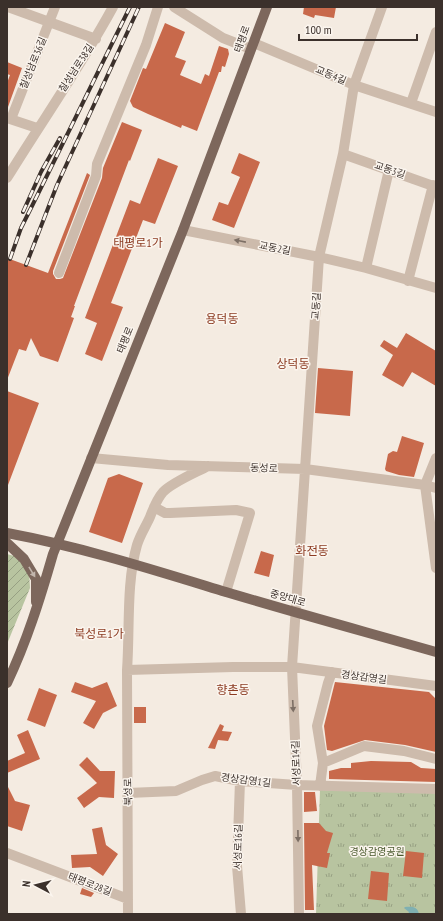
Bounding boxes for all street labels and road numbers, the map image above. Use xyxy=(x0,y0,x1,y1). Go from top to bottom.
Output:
street label: 태평로 xyxy=(231,24,253,54)
street label: 칠성남로36길 xyxy=(17,35,49,91)
street label: 칠성남로38길 xyxy=(56,41,96,95)
street label: 교동4길 xyxy=(314,63,348,87)
street label: 교동3길 xyxy=(373,159,407,181)
street label: 교동2길 xyxy=(258,239,292,257)
street label: 교동길 xyxy=(309,292,323,320)
street label: 태평로 xyxy=(114,325,136,355)
street label: 동성로 xyxy=(250,461,278,475)
street label: 중앙대로 xyxy=(269,587,307,609)
street label: 경상감영길 xyxy=(340,668,388,686)
street label: 서성로14길 xyxy=(289,740,303,786)
street label: 경상감영1길 xyxy=(220,770,272,790)
street label: 북성로 xyxy=(121,778,135,806)
street label: 서성로16길 xyxy=(231,824,245,870)
street label: 태평로28길 xyxy=(66,870,114,898)

